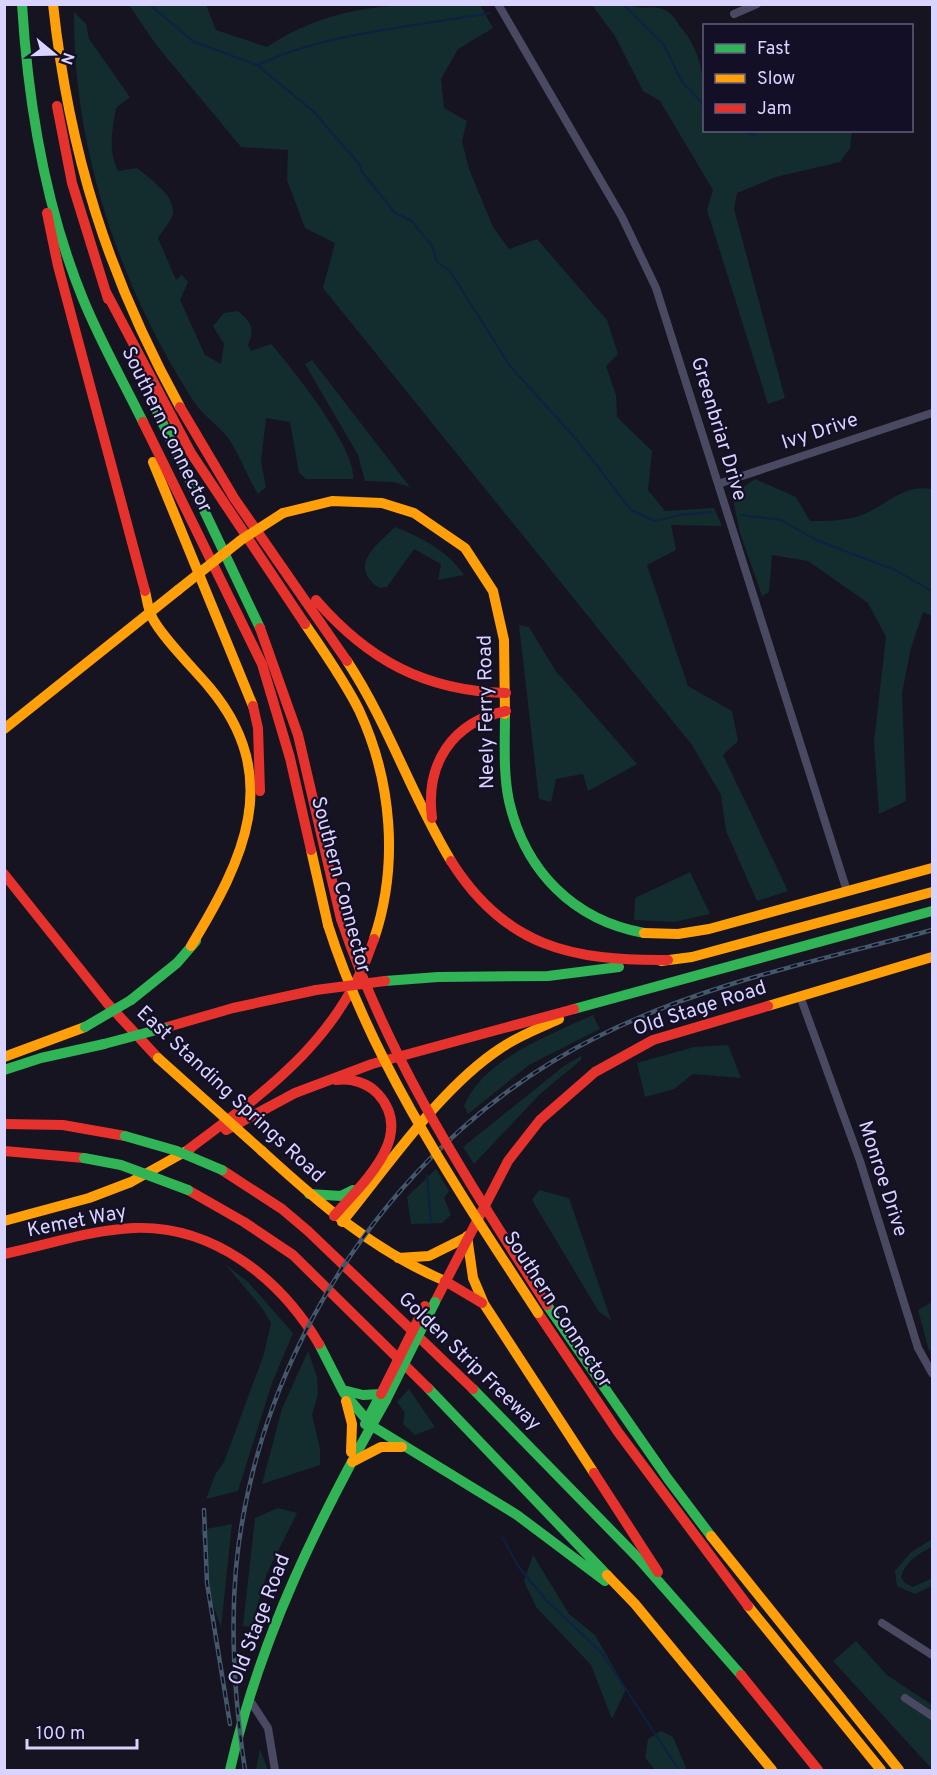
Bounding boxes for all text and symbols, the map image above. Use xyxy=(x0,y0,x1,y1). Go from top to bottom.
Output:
north arrow xyxy=(24,24,84,84)
legend xyxy=(703,24,913,132)
text: Fast xyxy=(757,38,790,61)
text: N xyxy=(55,50,78,67)
text: Slow xyxy=(757,68,795,91)
text: Jam xyxy=(757,98,792,121)
street label: Southern Connector xyxy=(114,343,218,518)
street label: Greenbriar Drive xyxy=(684,354,752,504)
street label: Ivy Drive xyxy=(778,407,862,457)
street label: Neely Ferry Road xyxy=(473,635,501,789)
street label: Southern Connector xyxy=(304,794,376,976)
street label: Old Stage Road xyxy=(630,975,770,1043)
street label: East Standing Springs Road xyxy=(130,1001,330,1189)
street label: Monroe Drive xyxy=(851,1118,913,1240)
street label: Kemet Way xyxy=(25,1200,129,1244)
street label: Southern Connector xyxy=(497,1227,617,1393)
street label: Golden Strip Freeway xyxy=(392,1287,546,1437)
street label: Old Stage Road xyxy=(223,1551,297,1689)
scale bar xyxy=(27,1712,136,1750)
text: 100 m xyxy=(36,1723,85,1746)

